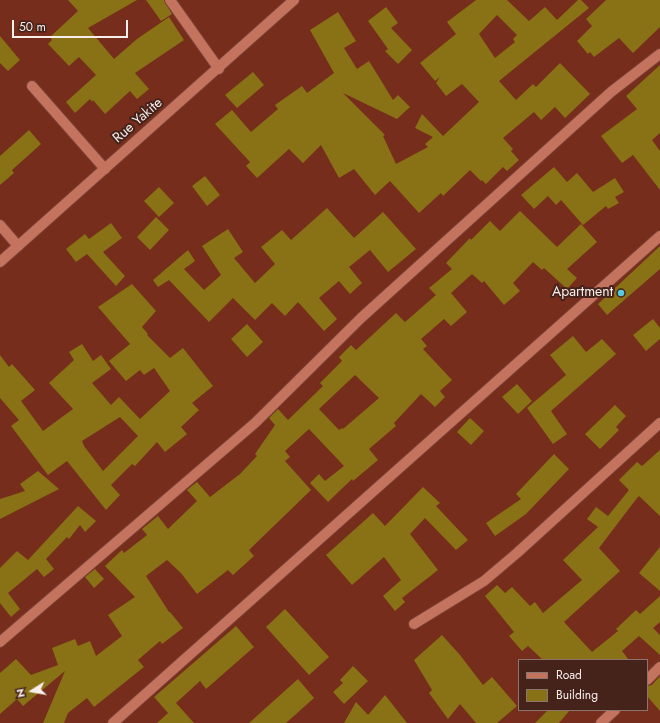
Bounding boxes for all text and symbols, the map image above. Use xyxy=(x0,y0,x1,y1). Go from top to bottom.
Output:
scale bar xyxy=(14,12,130,38)
text: 50 m xyxy=(19,18,46,36)
street label: Rue Yakite xyxy=(110,95,166,147)
place label: Apartment xyxy=(552,285,613,301)
marker: Apartment xyxy=(616,288,626,298)
legend xyxy=(518,659,648,711)
text: Road xyxy=(556,666,582,684)
north arrow xyxy=(12,671,52,711)
text: Building xyxy=(556,686,598,704)
text: N xyxy=(12,687,29,699)

